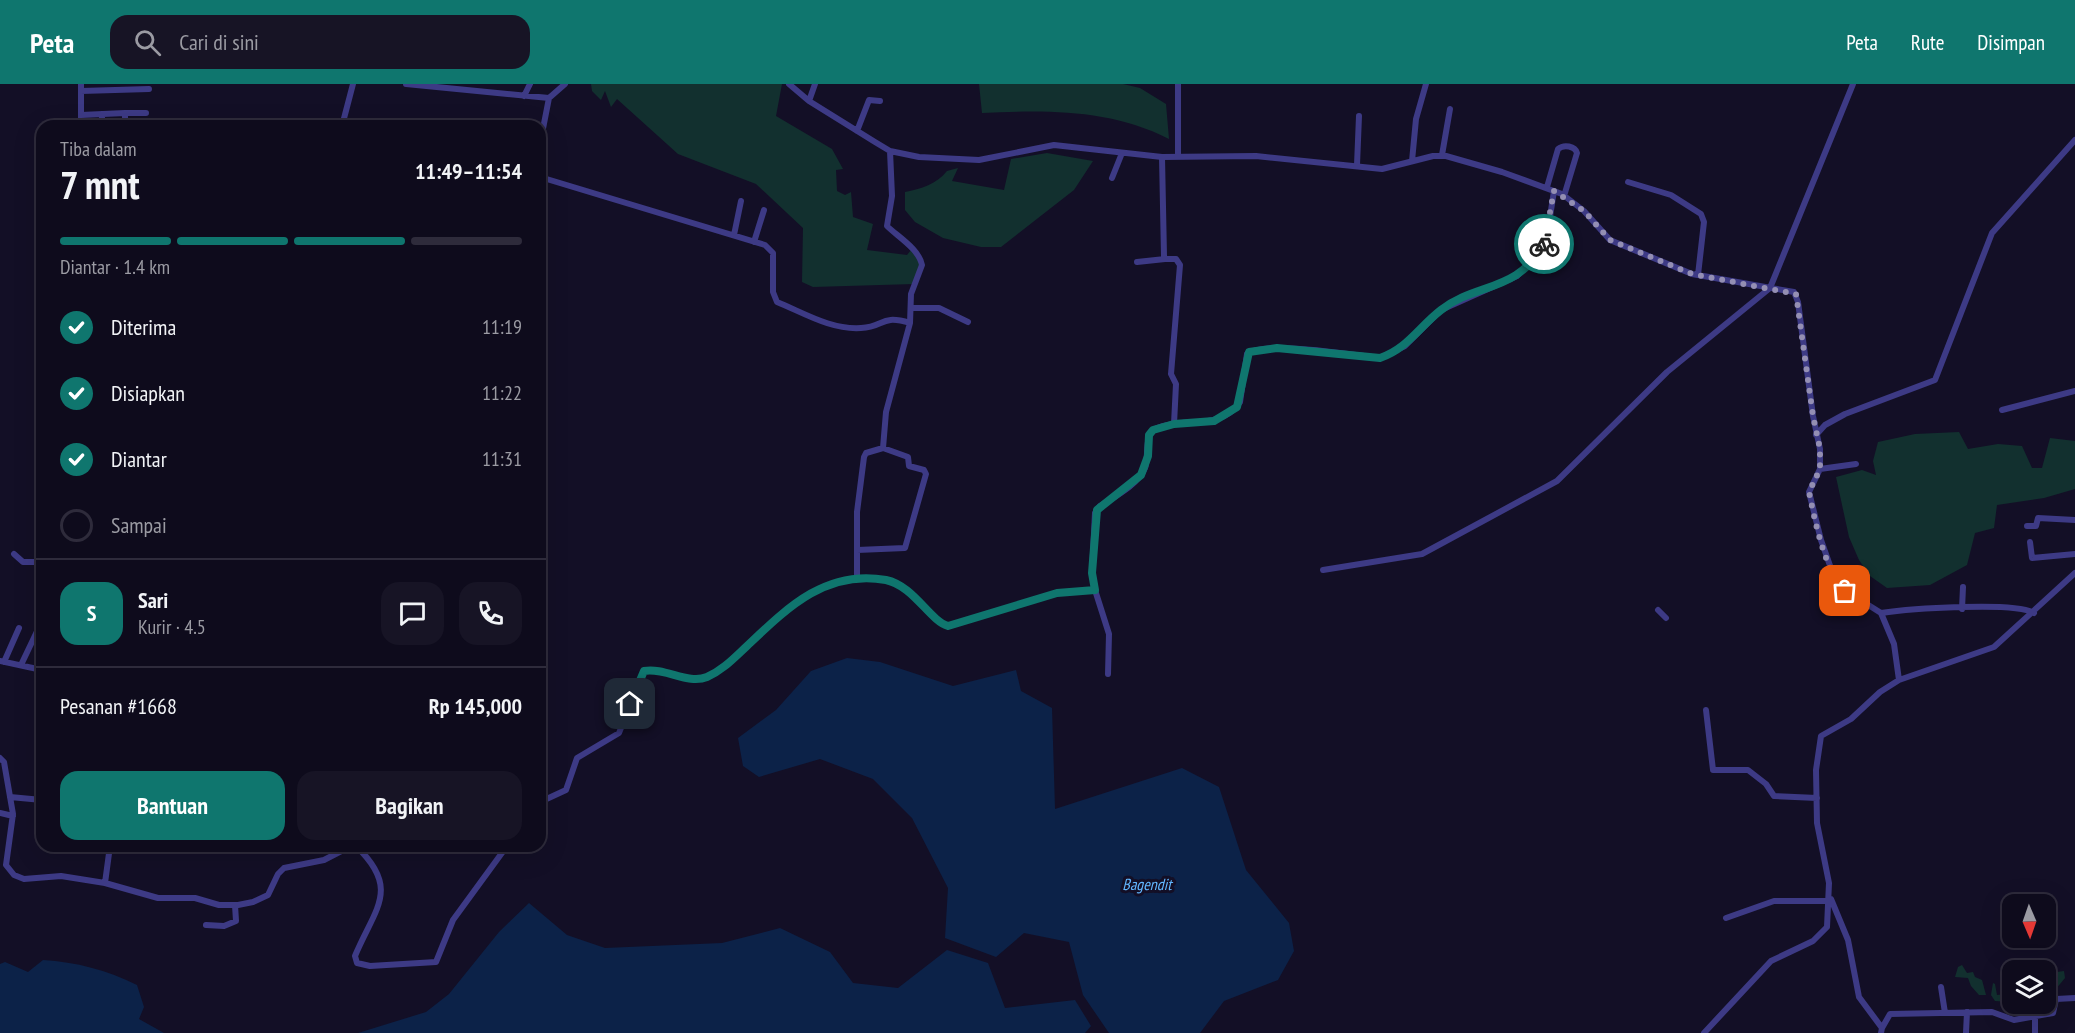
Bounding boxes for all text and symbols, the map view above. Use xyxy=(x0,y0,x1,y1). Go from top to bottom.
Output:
search box xyxy=(110,15,530,69)
text: Peta xyxy=(30,24,74,61)
icon: search xyxy=(131,26,164,59)
text: Cari di sini xyxy=(179,28,259,56)
text: Peta xyxy=(1846,29,1878,56)
text: Rute xyxy=(1911,29,1944,56)
text: Disimpan xyxy=(1977,29,2045,56)
text: Tiba dalam xyxy=(60,136,137,162)
text: 11:49–11:54 xyxy=(415,157,522,185)
text: 7 mnt xyxy=(60,159,140,210)
courier xyxy=(1514,214,1574,274)
icon: bike xyxy=(1528,228,1561,261)
text: Diantar · 1.4 km xyxy=(60,254,170,280)
icon: check xyxy=(60,311,93,344)
text: Diterima xyxy=(111,313,176,341)
text: 11:19 xyxy=(482,314,522,340)
icon: check xyxy=(60,377,93,410)
text: Disiapkan xyxy=(111,379,185,407)
text: 11:22 xyxy=(482,380,522,406)
icon: check xyxy=(60,443,93,476)
text: Diantar xyxy=(111,445,167,473)
text: 11:31 xyxy=(482,446,522,472)
text: Sampai xyxy=(111,511,167,539)
pin xyxy=(1819,565,1870,616)
icon: bag xyxy=(1828,574,1861,607)
button: chat xyxy=(381,582,444,645)
button: phone xyxy=(459,582,522,645)
text: Sari xyxy=(138,586,168,614)
text: S xyxy=(87,599,96,627)
text: Kurir · 4.5 xyxy=(138,614,206,640)
pin xyxy=(604,678,655,729)
icon: home xyxy=(613,687,646,720)
text: Pesanan #1668 xyxy=(60,692,177,720)
text: Rp 145,000 xyxy=(429,692,522,720)
button: Bantuan xyxy=(60,771,285,840)
button: Bagikan xyxy=(297,771,522,840)
water label: Bagendit xyxy=(1122,874,1173,894)
north arrow xyxy=(2002,894,2056,948)
map controls xyxy=(2002,894,2056,1014)
button: layers xyxy=(2002,960,2056,1014)

